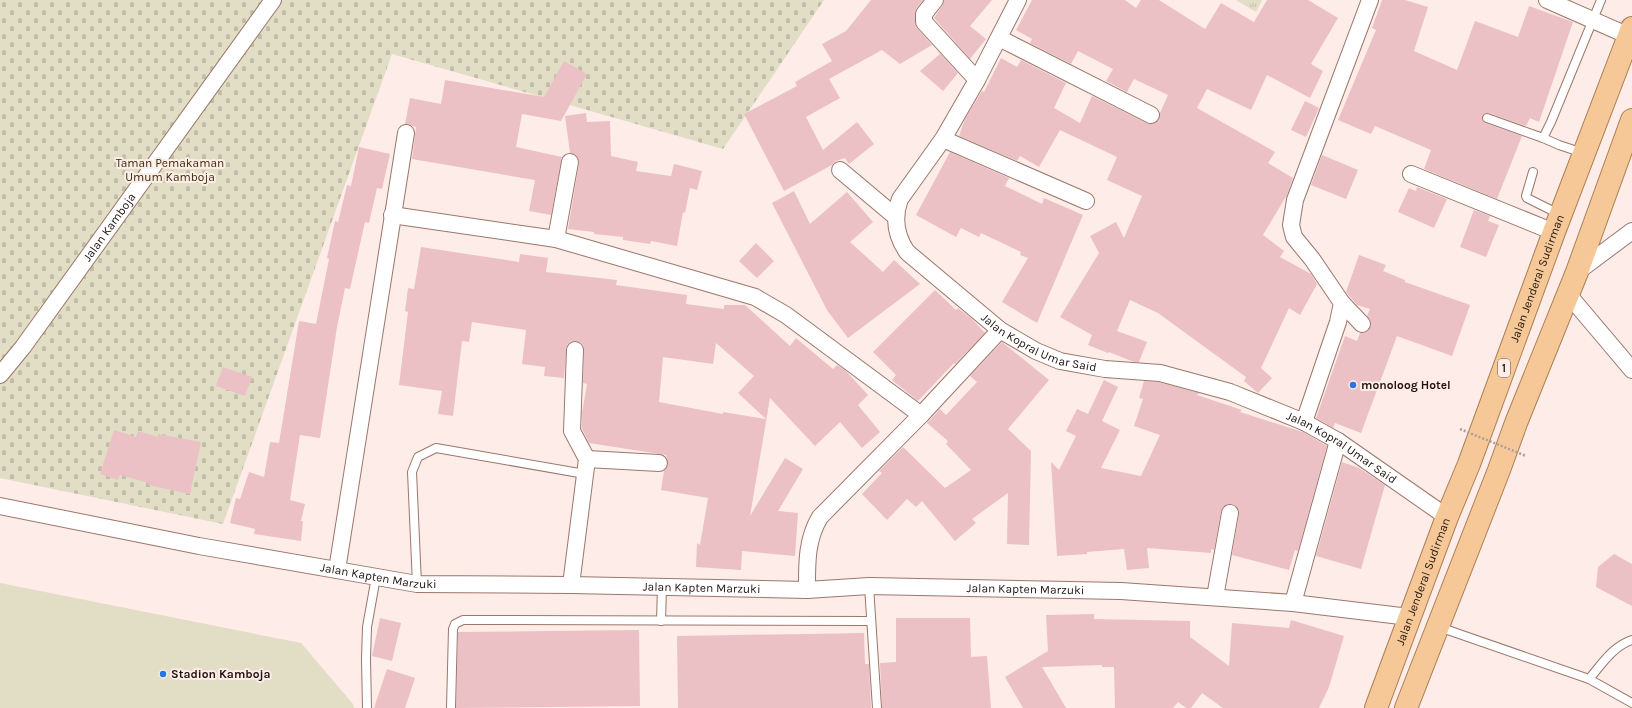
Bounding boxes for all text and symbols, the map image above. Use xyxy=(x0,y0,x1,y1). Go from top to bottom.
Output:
park label: Taman Pemakaman Umum Kamboja xyxy=(116,156,224,184)
street label: Jalan Kamboja xyxy=(80,190,139,264)
street label: Jalan Jenderal Sudirman xyxy=(1507,212,1567,344)
street label: Jalan Kopral Umar Said xyxy=(978,310,1098,374)
road number: 1 xyxy=(1498,359,1510,377)
place label: monoloog Hotel xyxy=(1361,378,1451,392)
marker: monoloog Hotel xyxy=(1348,380,1358,390)
street label: Jalan Kopral Umar Said xyxy=(1284,409,1399,487)
street label: Jalan Jenderal Sudirman xyxy=(1393,516,1453,647)
street label: Jalan Kapten Marzuki xyxy=(319,560,437,591)
street label: Jalan Kapten Marzuki xyxy=(643,580,761,596)
street label: Jalan Kapten Marzuki xyxy=(967,581,1085,597)
place label: Stadion Kamboja xyxy=(171,667,270,681)
marker: Stadion Kamboja xyxy=(158,669,168,679)

